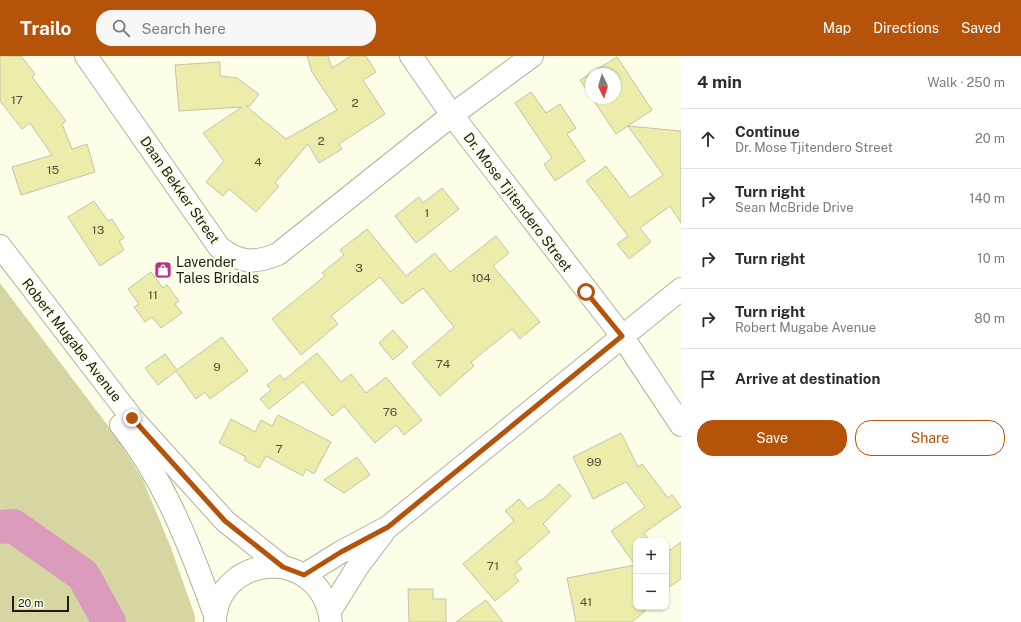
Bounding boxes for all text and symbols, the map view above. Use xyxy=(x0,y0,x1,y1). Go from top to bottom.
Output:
search box xyxy=(96,10,376,46)
text: Trailo xyxy=(20,17,72,39)
icon: search xyxy=(110,17,132,39)
text: Search here xyxy=(142,20,226,37)
text: Map xyxy=(823,20,851,36)
text: Directions xyxy=(873,20,939,36)
text: Saved xyxy=(961,20,1001,36)
north arrow xyxy=(585,68,621,104)
text: 4 min xyxy=(697,72,742,92)
text: Walk · 250 m xyxy=(927,75,1005,90)
house number: 17 xyxy=(11,93,23,107)
house number: 2 xyxy=(351,96,359,110)
text: Continue xyxy=(735,123,800,140)
icon: ahead xyxy=(697,128,719,150)
street label: Dr. Mose Tjitendero Street xyxy=(460,129,576,275)
text: 20 m xyxy=(975,131,1005,146)
street label: Daan Bekker Street xyxy=(137,133,223,247)
house number: 2 xyxy=(317,134,325,148)
text: Dr. Mose Tjitendero Street xyxy=(735,140,893,155)
house number: 4 xyxy=(254,155,262,169)
house number: 15 xyxy=(47,163,60,177)
text: Turn right xyxy=(735,183,805,200)
icon: right xyxy=(697,188,719,210)
text: 140 m xyxy=(969,191,1005,206)
text: Sean McBride Drive xyxy=(735,200,854,215)
house number: 1 xyxy=(425,206,429,220)
house number: 13 xyxy=(92,223,104,237)
icon: right xyxy=(697,248,719,270)
text: Turn right xyxy=(735,250,805,267)
text: 10 m xyxy=(977,251,1005,266)
place label: Lavender Tales Bridals xyxy=(176,254,259,286)
shop icon: Lavender Tales Bridals xyxy=(153,260,173,280)
house number: 3 xyxy=(355,261,363,275)
house number: 104 xyxy=(471,271,491,285)
street label: Robert Mugabe Avenue xyxy=(19,275,125,405)
route start xyxy=(577,283,595,301)
house number: 11 xyxy=(148,288,158,302)
text: Turn right xyxy=(735,303,805,320)
icon: right xyxy=(697,308,719,330)
text: 80 m xyxy=(974,311,1005,326)
text: Robert Mugabe Avenue xyxy=(735,320,876,335)
house number: 74 xyxy=(436,357,451,371)
house number: 9 xyxy=(213,360,221,374)
icon: arrive xyxy=(697,368,719,390)
text: Arrive at destination xyxy=(735,370,880,387)
house number: 76 xyxy=(383,405,397,419)
route end xyxy=(123,409,141,427)
button: Save xyxy=(697,420,847,456)
button: Share xyxy=(855,420,1005,456)
house number: 7 xyxy=(275,442,283,456)
house number: 99 xyxy=(587,455,601,469)
map controls xyxy=(633,538,669,610)
button: + xyxy=(633,538,669,574)
house number: 71 xyxy=(487,559,499,573)
button: − xyxy=(633,574,669,610)
scale bar xyxy=(12,594,69,613)
house number: 41 xyxy=(580,595,592,609)
text: 20 m xyxy=(18,597,43,609)

